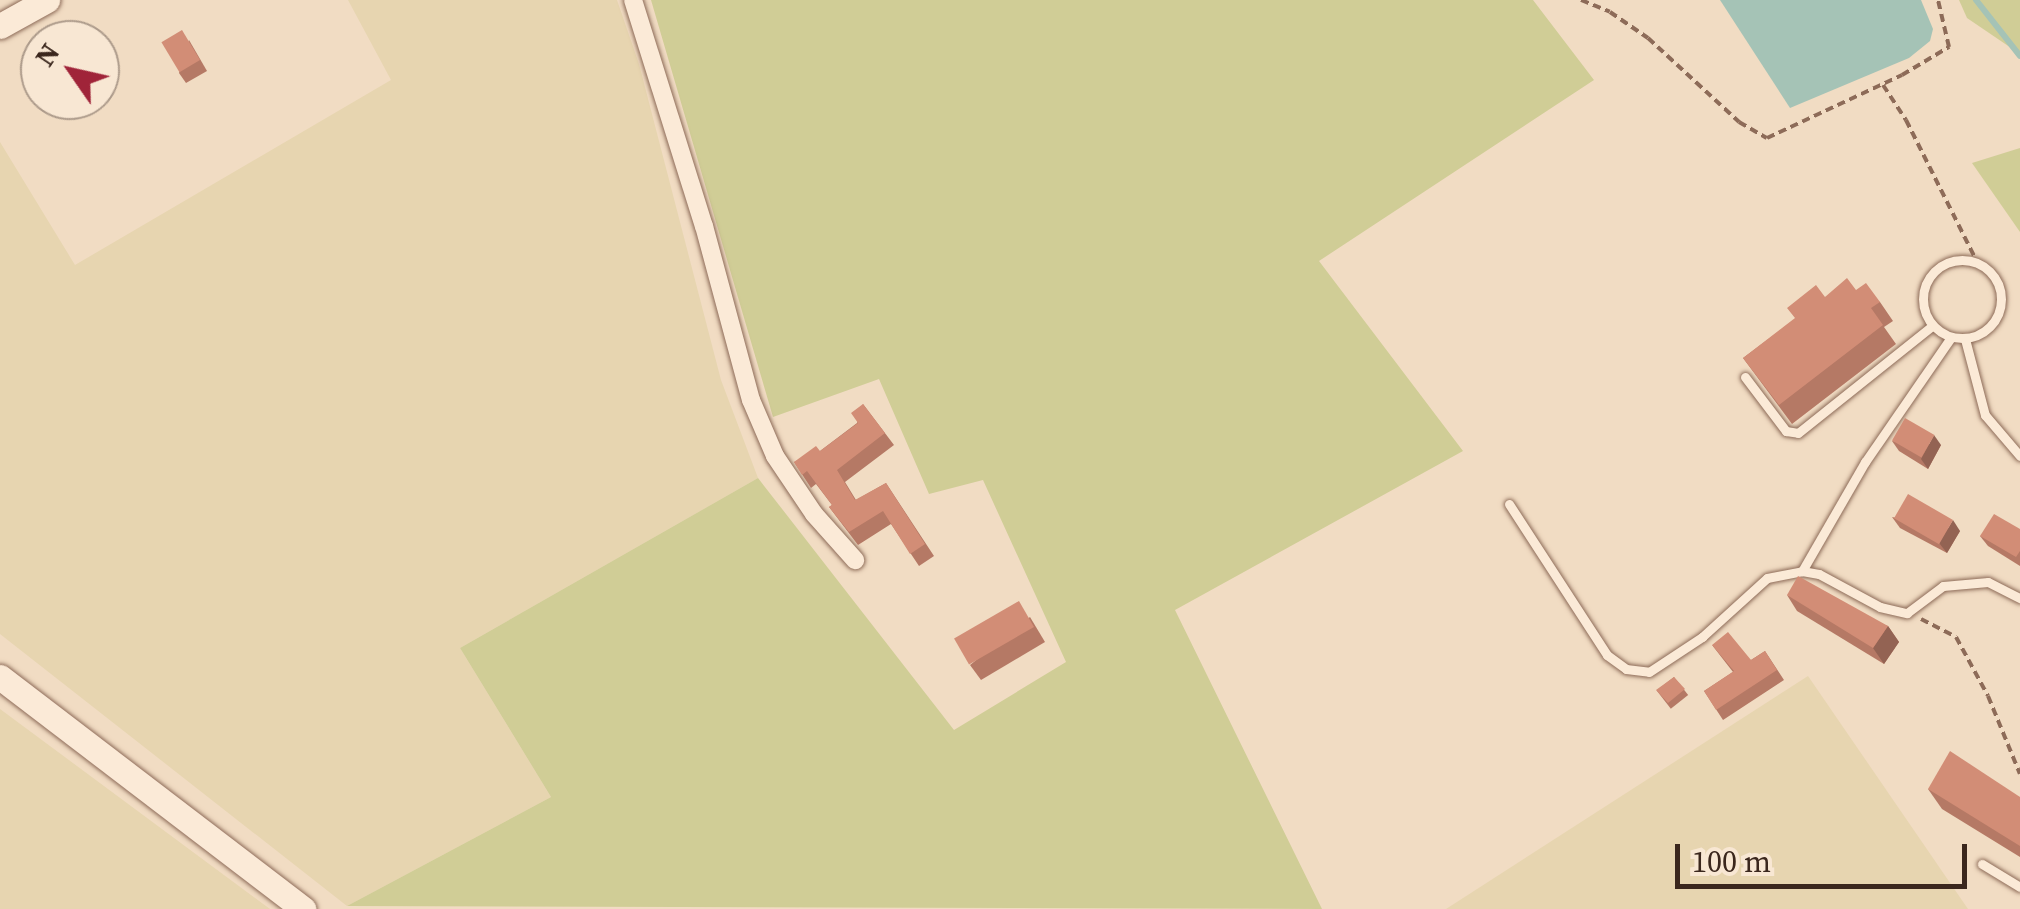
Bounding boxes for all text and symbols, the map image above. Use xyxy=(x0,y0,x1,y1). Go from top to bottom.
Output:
north arrow xyxy=(20,20,120,120)
text: N xyxy=(25,35,68,73)
scale bar xyxy=(1680,824,1972,886)
text: 100 m xyxy=(1692,841,1771,882)

